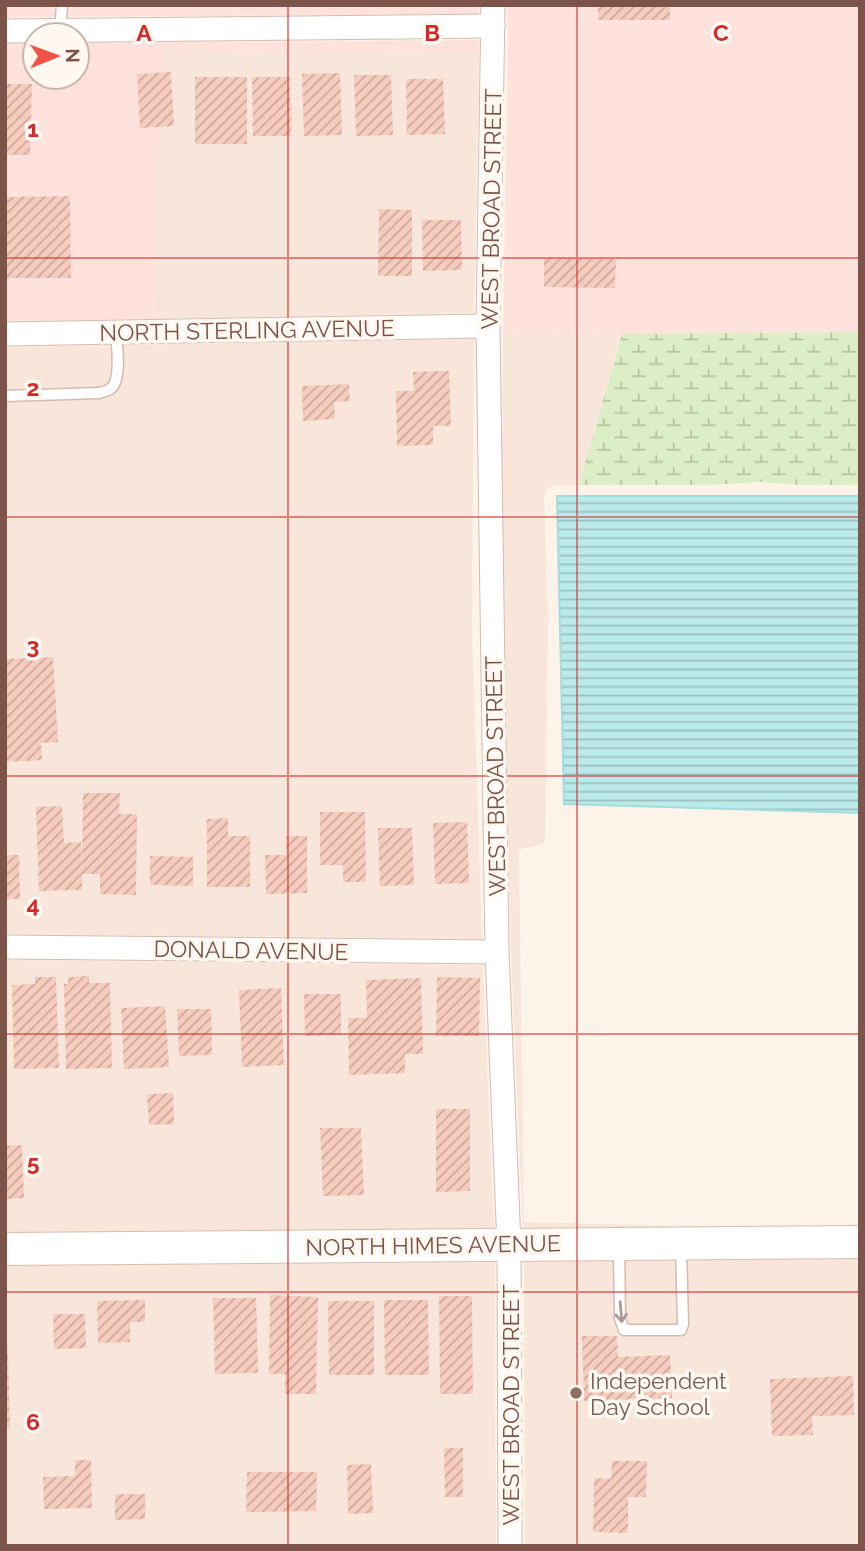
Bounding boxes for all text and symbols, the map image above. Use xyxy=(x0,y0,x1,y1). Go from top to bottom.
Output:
text: A xyxy=(136,19,152,46)
text: B xyxy=(424,19,440,46)
text: C xyxy=(713,19,729,46)
north arrow xyxy=(21,21,91,91)
text: N xyxy=(62,48,84,63)
street label: WEST BROAD STREET xyxy=(475,88,507,330)
text: 1 xyxy=(27,115,39,142)
street label: NORTH STERLING AVENUE xyxy=(99,314,395,346)
text: 2 xyxy=(27,374,39,401)
text: 3 xyxy=(27,632,39,659)
street label: WEST BROAD STREET xyxy=(479,655,511,897)
text: 4 xyxy=(26,891,40,918)
street label: DONALD AVENUE xyxy=(153,935,349,965)
text: 5 xyxy=(27,1149,40,1176)
street label: NORTH HIMES AVENUE xyxy=(305,1229,561,1261)
street label: WEST BROAD STREET xyxy=(497,1284,524,1526)
one-way arrow xyxy=(615,1300,628,1323)
place label: Independent Day School xyxy=(590,1367,727,1420)
marker: Independent Day School xyxy=(568,1385,584,1401)
text: 6 xyxy=(26,1408,40,1435)

